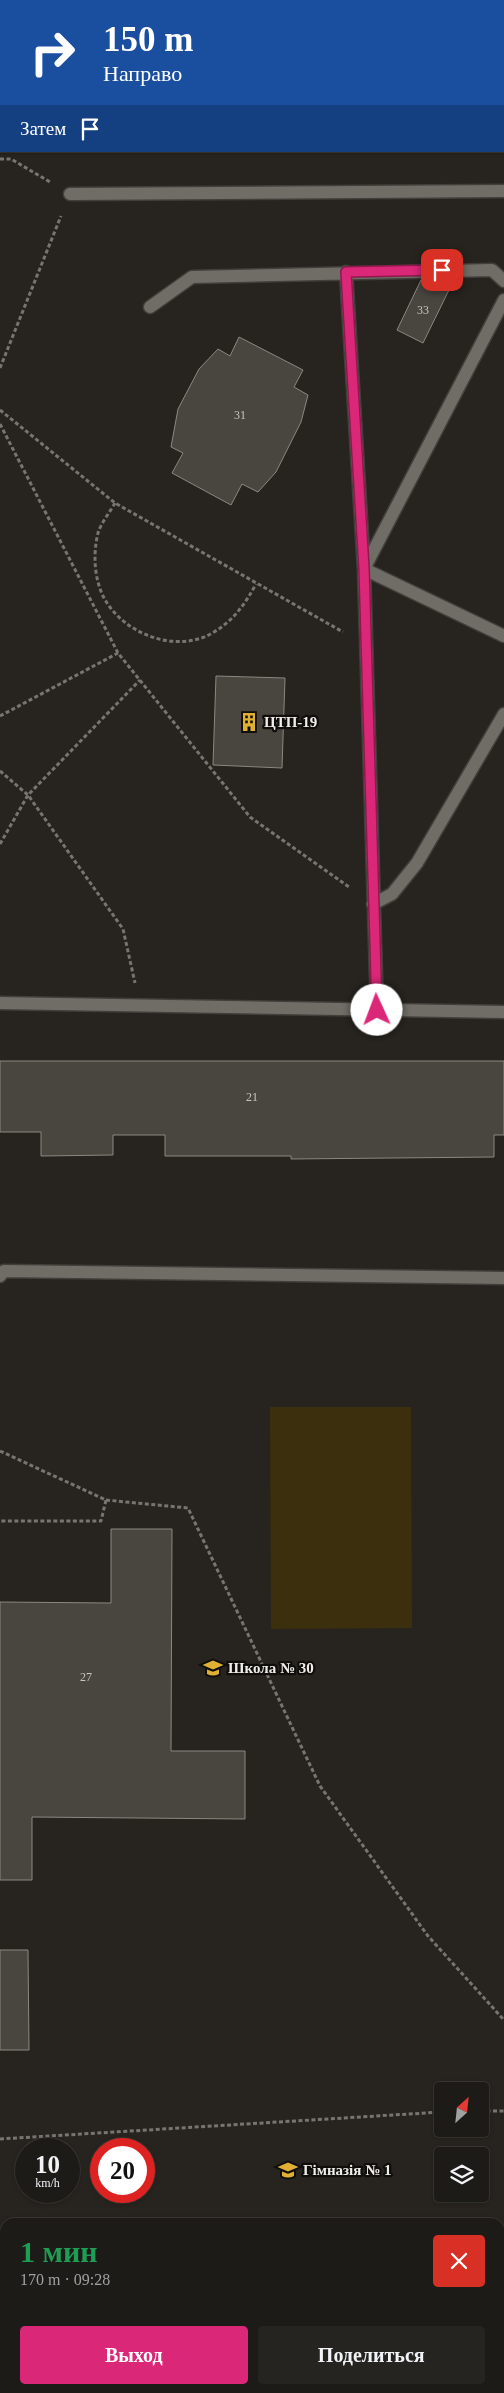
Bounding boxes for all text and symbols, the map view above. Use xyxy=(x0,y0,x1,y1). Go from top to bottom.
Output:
icon: right xyxy=(20,20,85,85)
text: 150 m xyxy=(103,20,193,59)
text: Направо xyxy=(103,61,182,86)
icon: arrive xyxy=(76,115,104,143)
text: Затем xyxy=(20,118,66,139)
pin xyxy=(421,249,463,291)
icon: arrive xyxy=(428,256,456,284)
house number: 33 xyxy=(417,303,429,317)
house number: 31 xyxy=(234,408,246,422)
building icon: ЦТП-19 xyxy=(238,711,260,733)
place label: ЦТП-19 xyxy=(264,714,317,730)
position arrow xyxy=(350,983,402,1035)
house number: 21 xyxy=(246,1090,258,1104)
school or university icon: Школа № 30 xyxy=(202,1657,224,1679)
place label: Школа № 30 xyxy=(228,1660,314,1676)
house number: 27 xyxy=(80,1670,92,1684)
north arrow xyxy=(434,2082,489,2138)
map controls xyxy=(434,2082,489,2202)
speed limit sign: 20 xyxy=(90,2138,155,2203)
button: layers xyxy=(434,2147,489,2202)
text: 10 xyxy=(35,2151,60,2178)
school or university icon: Гімназія № 1 xyxy=(277,2159,299,2181)
place label: Гімназія № 1 xyxy=(303,2162,391,2178)
text: km/h xyxy=(35,2176,60,2190)
text: 1 мин xyxy=(20,2235,98,2268)
button: close xyxy=(433,2235,485,2287)
text: 170 m · 09:28 xyxy=(20,2271,110,2288)
button: Выход xyxy=(20,2326,248,2384)
button: Поделиться xyxy=(258,2326,485,2384)

